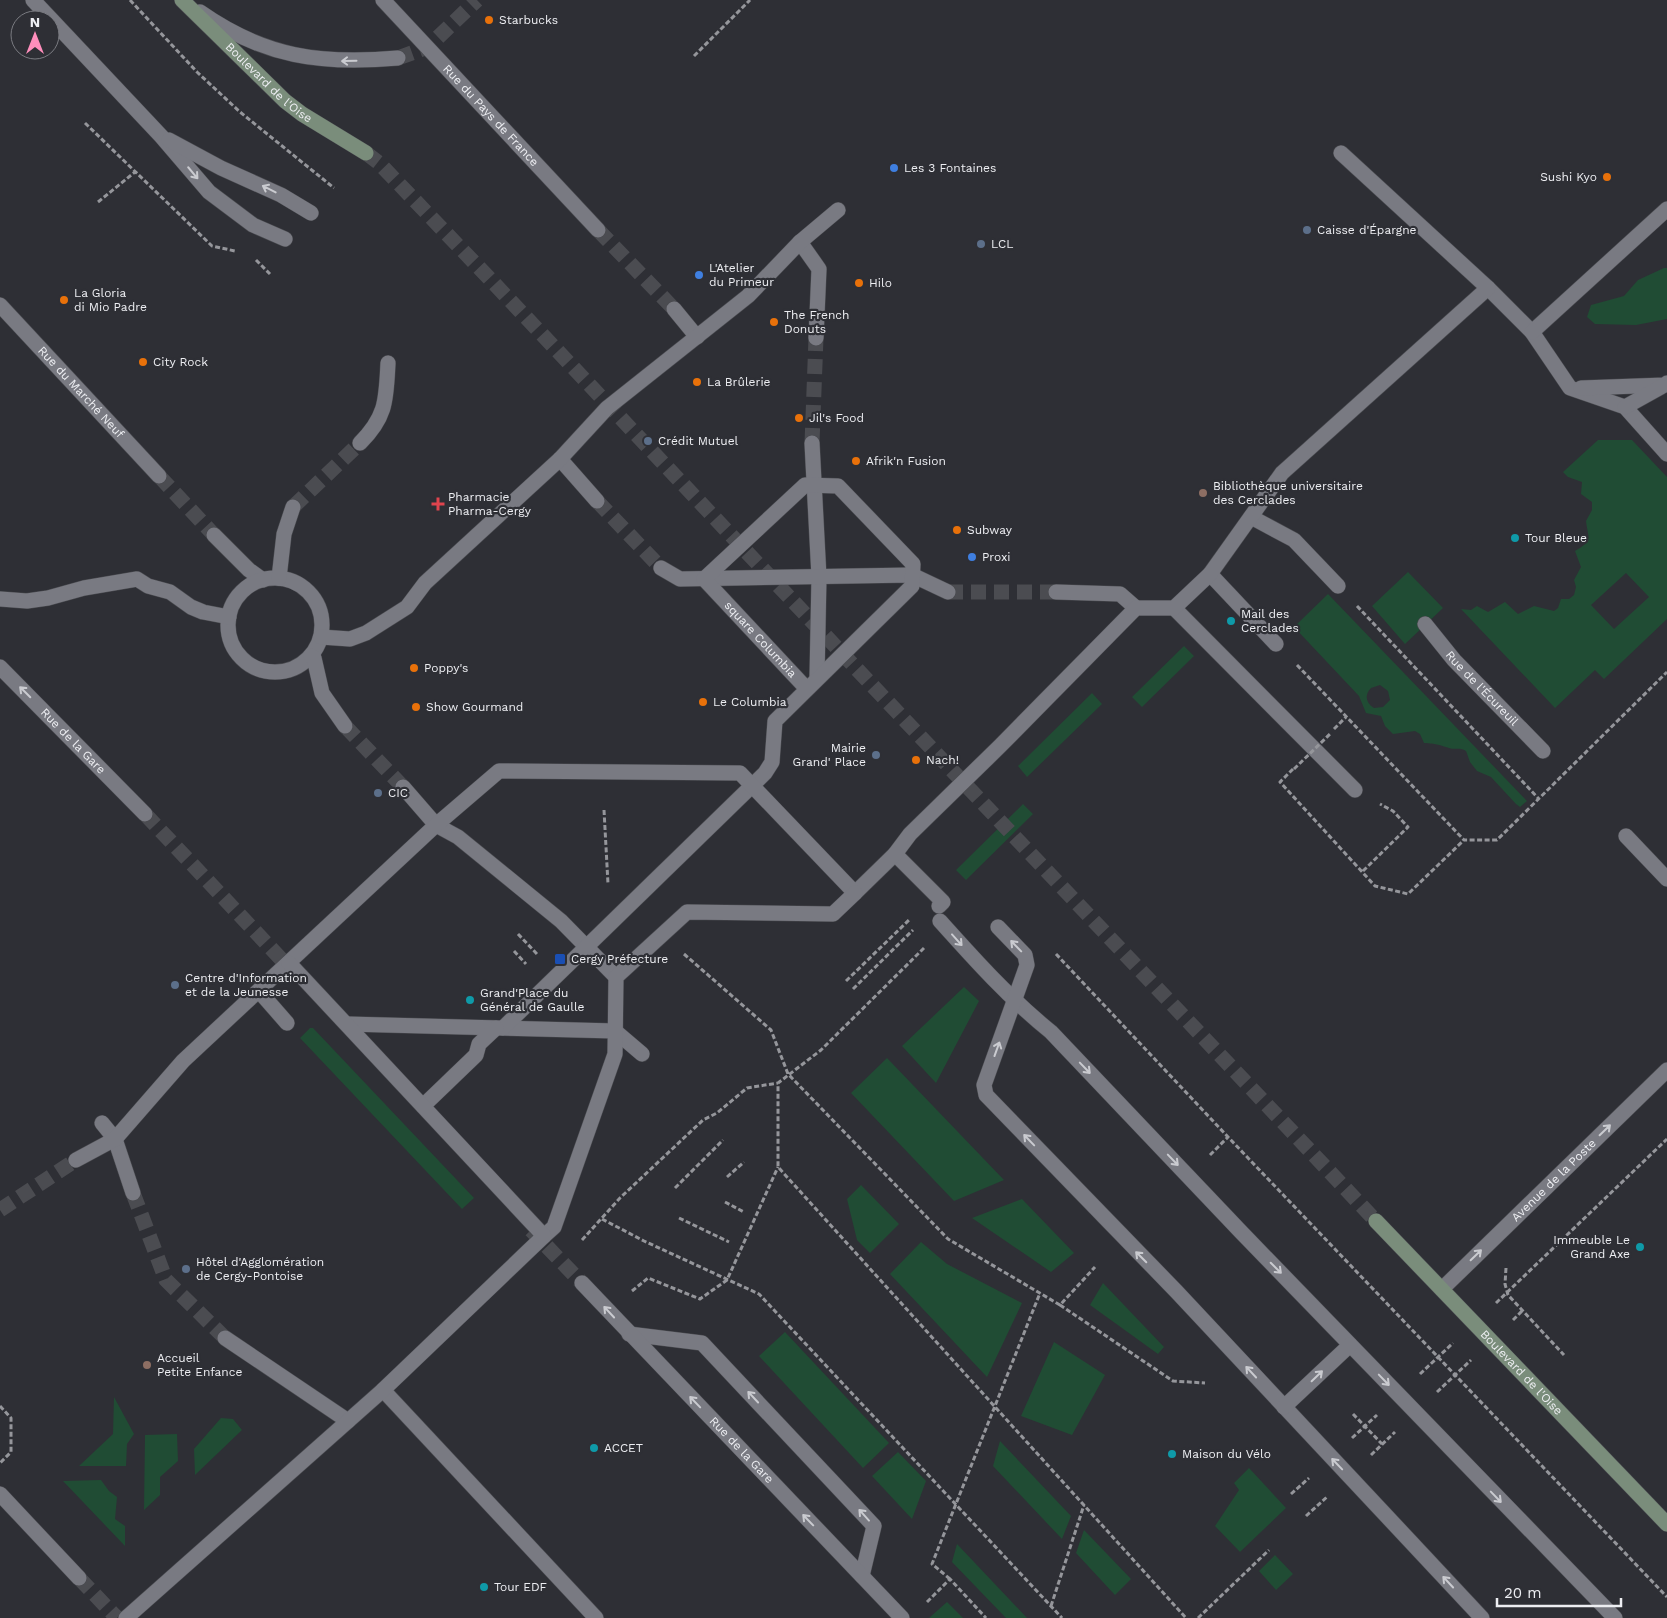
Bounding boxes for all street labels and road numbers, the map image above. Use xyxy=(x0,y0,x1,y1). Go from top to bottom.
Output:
street label: Boulevard de l'Oise xyxy=(223,40,315,125)
street label: Rue du Pays de France xyxy=(440,62,542,169)
street label: Rue du Marché Neuf xyxy=(35,343,127,441)
street label: square Columbia xyxy=(721,598,800,681)
street label: Rue de l'Écureuil xyxy=(1443,648,1522,729)
street label: Rue de la Gare xyxy=(38,705,108,777)
street label: Avenue de la Poste xyxy=(1509,1136,1599,1224)
street label: Boulevard de l'Oise xyxy=(1478,1327,1565,1418)
street label: Rue de la Gare xyxy=(707,1414,776,1486)

